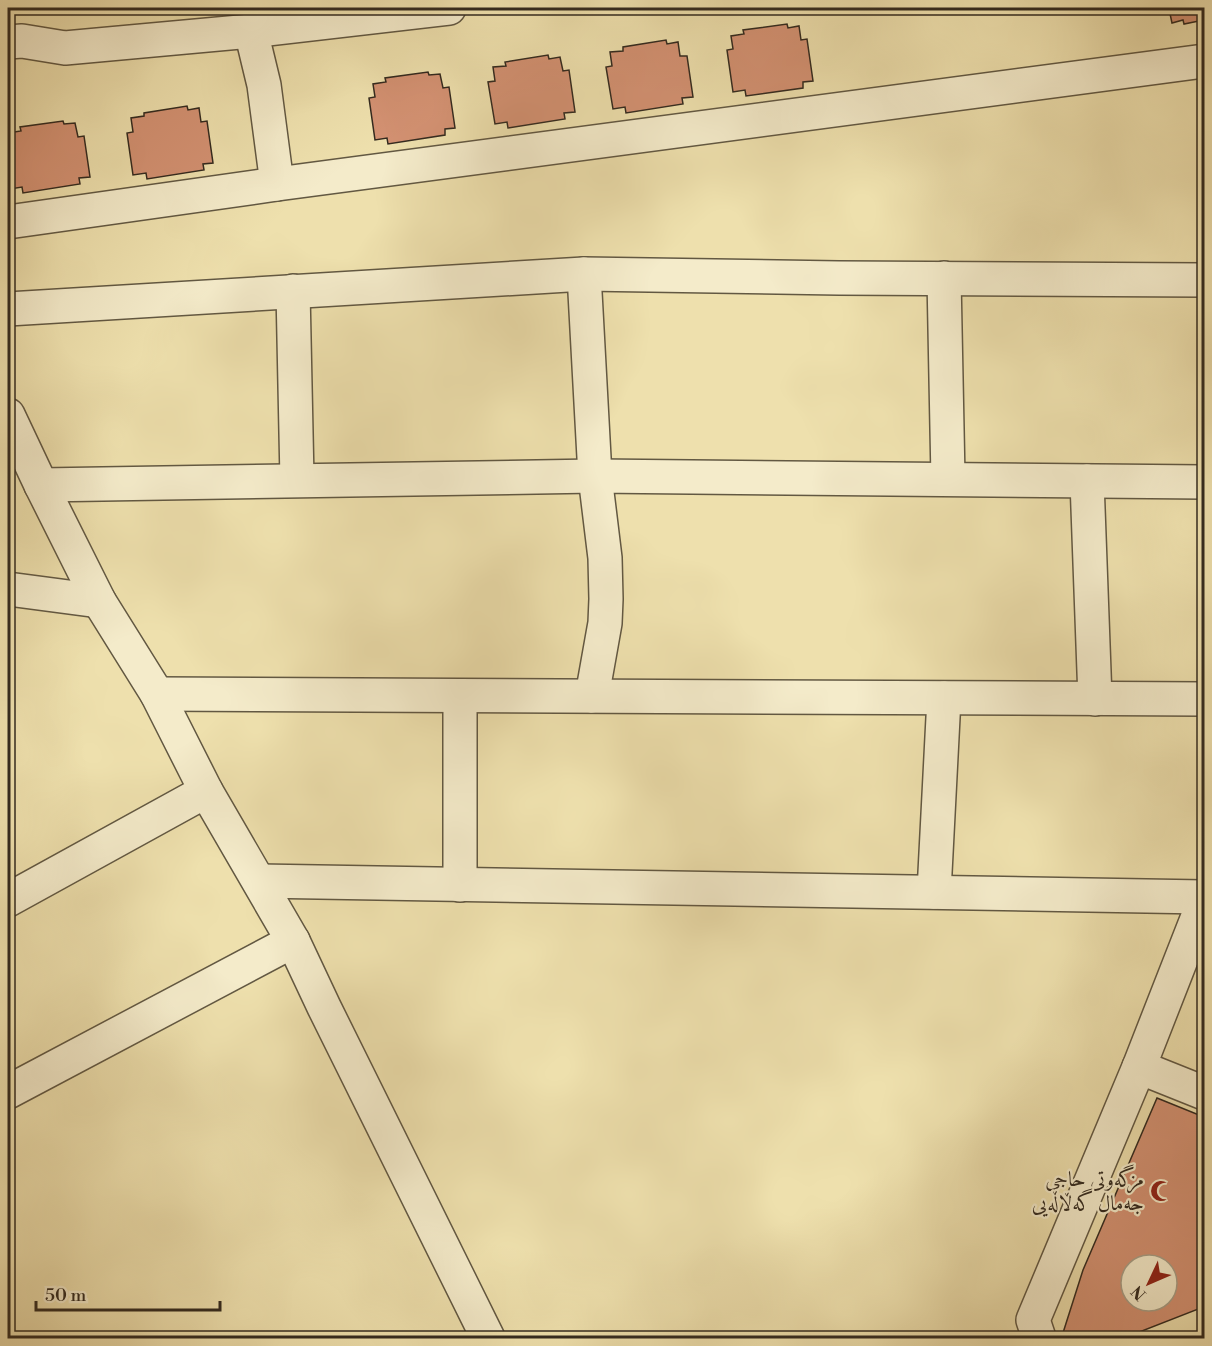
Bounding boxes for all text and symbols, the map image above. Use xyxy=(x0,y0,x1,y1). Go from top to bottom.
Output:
place label: مزگەوتی حاجی جەمال گەڵاڵەیی xyxy=(1032,1164,1144,1217)
mosque icon: مزگەوتی حاجی جەمال گەڵاڵەیی xyxy=(1149,1179,1173,1203)
north arrow xyxy=(1119,1253,1179,1313)
scale bar xyxy=(36,1274,220,1312)
text: N xyxy=(1127,1281,1151,1304)
text: 50 m xyxy=(45,1284,87,1307)

